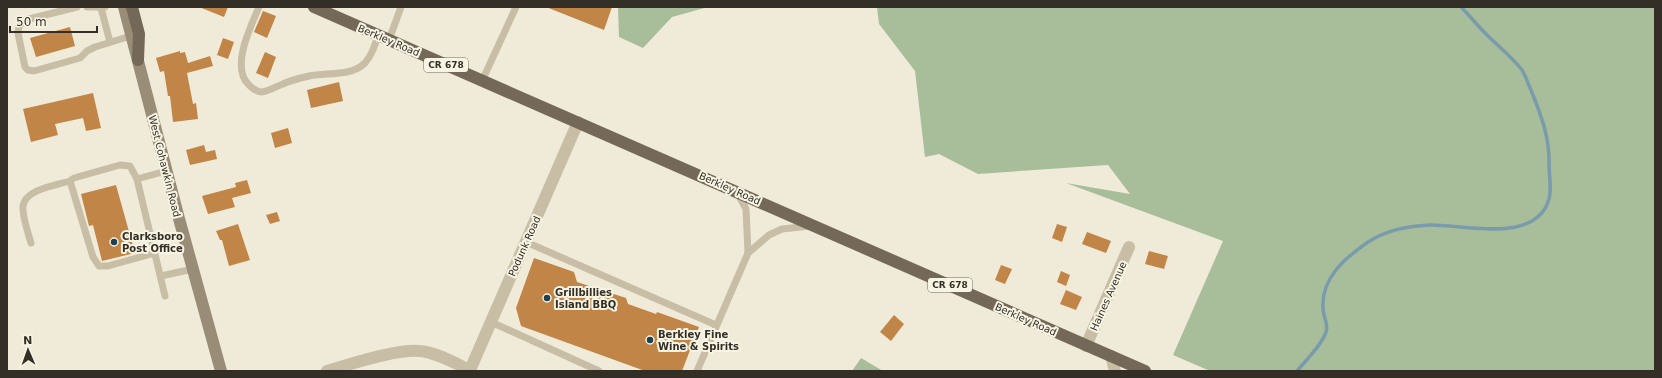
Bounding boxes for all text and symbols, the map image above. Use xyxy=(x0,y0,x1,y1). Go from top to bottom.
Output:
scale bar xyxy=(10,8,97,34)
text: 50 m xyxy=(16,15,47,29)
street label: Berkley Road xyxy=(356,22,421,58)
road number: CR 678 xyxy=(424,58,468,72)
street label: West Cohawkin Road xyxy=(147,114,183,218)
street label: Berkley Road xyxy=(697,170,762,207)
street label: Podunk Road xyxy=(506,214,543,278)
place label: Clarksboro Post Office xyxy=(122,231,183,254)
marker: Clarksboro Post Office xyxy=(109,237,119,247)
street label: Haines Avenue xyxy=(1088,260,1129,332)
road number: CR 678 xyxy=(928,278,972,292)
place label: Grillbillies Island BBQ xyxy=(555,287,616,310)
marker: Grillbillies Island BBQ xyxy=(542,293,552,303)
street label: Berkley Road xyxy=(993,301,1058,338)
place label: Berkley Fine Wine & Spirits xyxy=(658,329,739,352)
north arrow xyxy=(8,330,48,370)
text: N xyxy=(23,334,33,347)
marker: Berkley Fine Wine & Spirits xyxy=(645,335,655,345)

